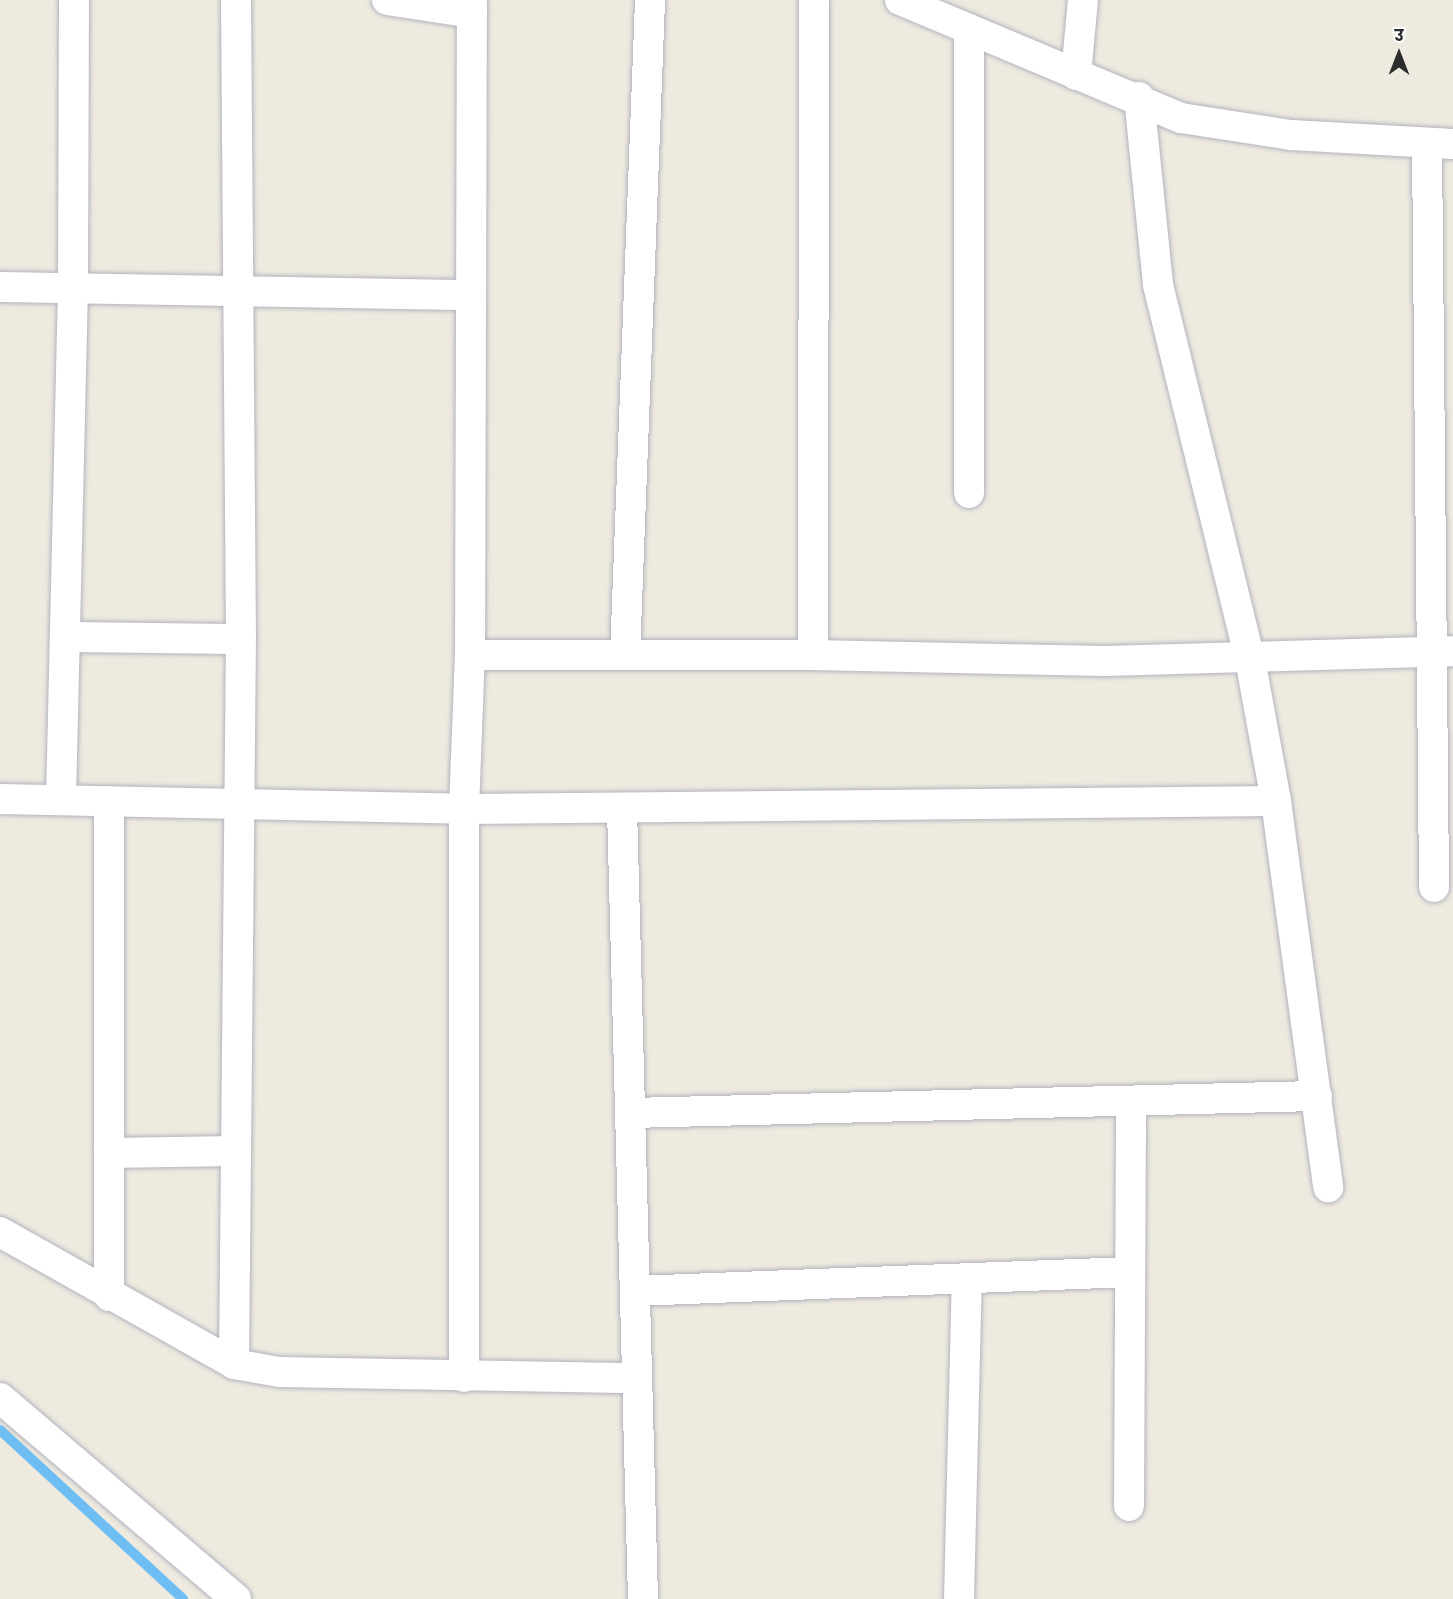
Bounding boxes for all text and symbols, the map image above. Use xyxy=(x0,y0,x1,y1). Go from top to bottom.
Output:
north arrow xyxy=(1369,24,1429,84)
text: उ xyxy=(1394,24,1404,47)

